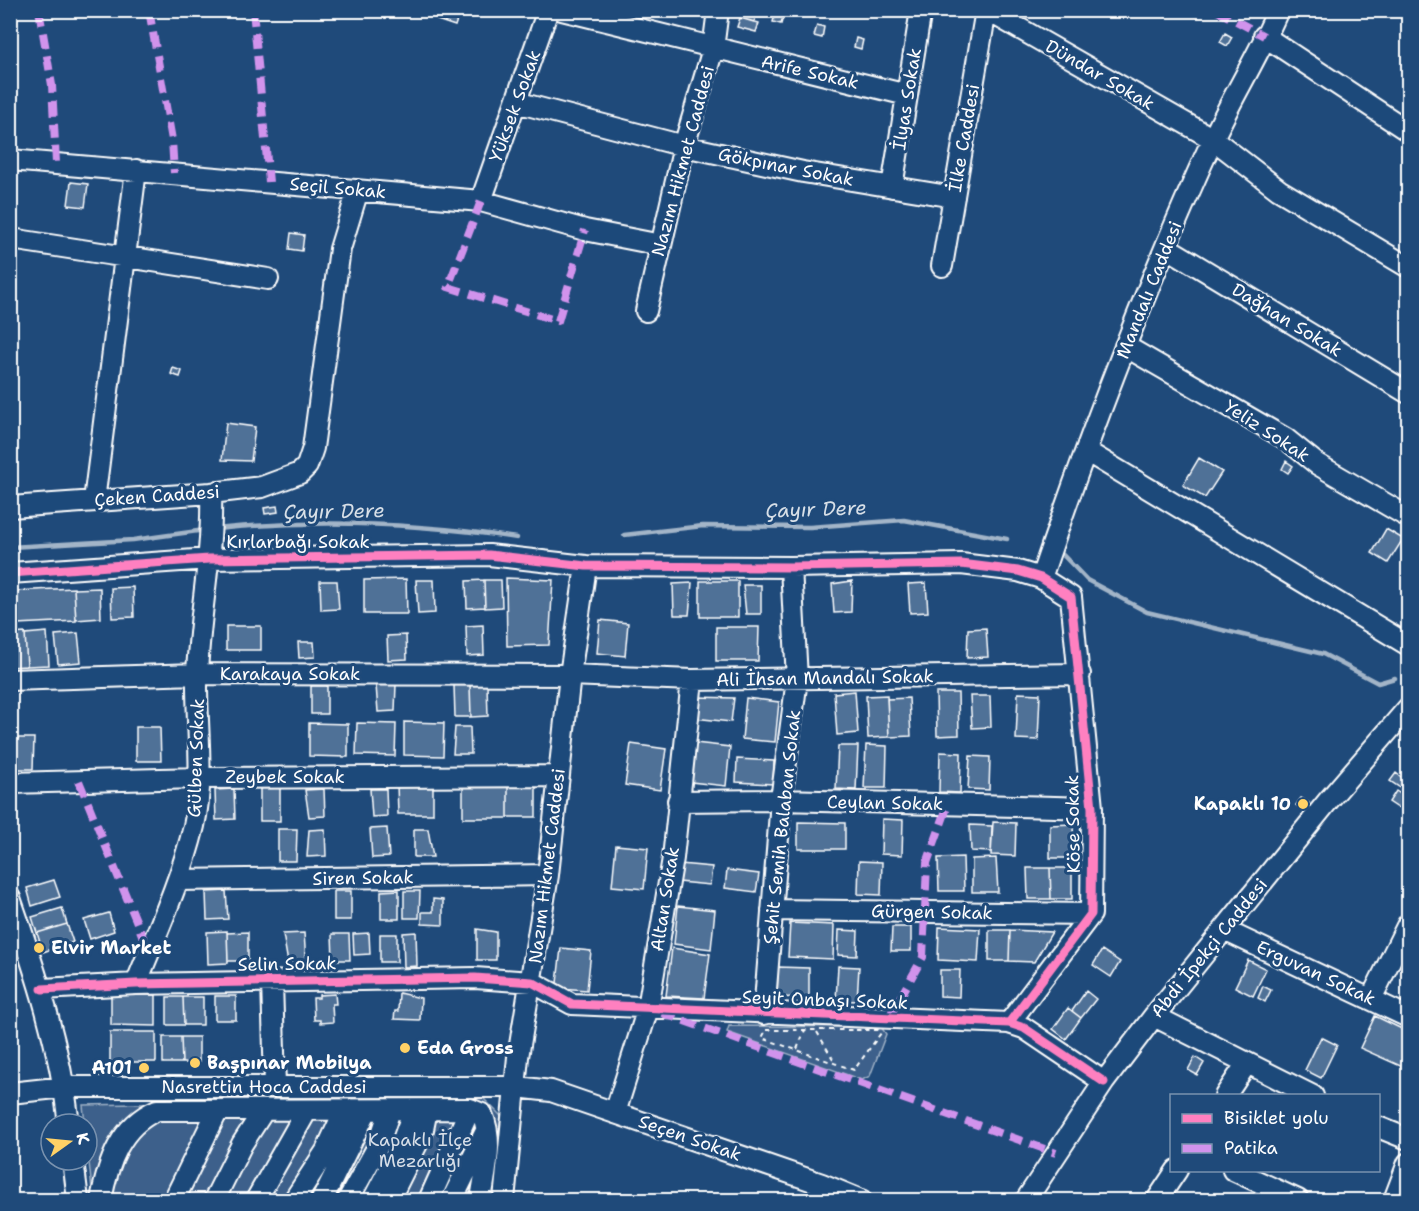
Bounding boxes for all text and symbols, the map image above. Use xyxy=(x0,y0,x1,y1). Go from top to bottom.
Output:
street label: Dündar Sokak xyxy=(1041,34,1159,116)
street label: İlyas Sokak xyxy=(887,46,927,152)
street label: Yüksek Sokak xyxy=(484,47,546,165)
street label: Arife Sokak xyxy=(759,49,861,95)
street label: Nazım Hikmet Caddesi xyxy=(646,63,720,259)
street label: İlke Caddesi xyxy=(943,82,985,194)
street label: Gökpınar Sokak xyxy=(716,142,856,192)
street label: Seçil Sokak xyxy=(289,172,387,204)
street label: Mandalı Caddesi xyxy=(1110,218,1188,362)
street label: Dağhan Sokak xyxy=(1227,278,1347,362)
street label: Yeliz Sokak xyxy=(1219,394,1315,468)
street label: Çeken Caddesi xyxy=(94,480,220,512)
water label: Çayır Dere xyxy=(765,494,867,524)
water label: Çayır Dere xyxy=(283,497,385,525)
street label: Kırlarbağı Sokak xyxy=(226,530,370,554)
street label: Karakaya Sokak xyxy=(220,662,360,686)
street label: Ali İhsan Mandalı Sokak xyxy=(716,664,934,692)
street label: Gülben Sokak xyxy=(182,698,210,818)
street label: Şehit Semih Balaban Sokak xyxy=(758,708,806,946)
street label: Zeybek Sokak xyxy=(225,765,345,789)
street label: Nazım Hikmet Caddesi xyxy=(523,767,571,965)
street label: Köse Sokak xyxy=(1060,775,1086,873)
street label: Ceylan Sokak xyxy=(827,790,943,816)
place label: Kapaklı 10 xyxy=(1194,792,1291,816)
marker: Kapaklı 10 xyxy=(1296,797,1310,811)
street label: Altan Sokak xyxy=(645,845,685,953)
street label: Siren Sokak xyxy=(312,865,414,891)
street label: Abdi İpekçi Caddesi xyxy=(1145,873,1273,1023)
street label: Gürgen Sokak xyxy=(871,899,993,925)
street label: Erguvan Sokak xyxy=(1252,935,1380,1011)
place label: Elvir Market xyxy=(51,936,171,960)
marker: Elvir Market xyxy=(32,941,46,955)
street label: Selin Sokak xyxy=(237,951,337,977)
street label: Seyit Onbaşı Sokak xyxy=(742,985,908,1015)
place label: Eda Gross xyxy=(417,1036,514,1060)
marker: Eda Gross xyxy=(398,1041,412,1055)
place label: Başpınar Mobilya xyxy=(207,1051,372,1075)
place label: A101 xyxy=(91,1056,132,1080)
marker: Başpınar Mobilya xyxy=(188,1056,202,1070)
marker: A101 xyxy=(137,1061,151,1075)
street label: Nasrettin Hoca Caddesi xyxy=(161,1075,367,1099)
legend xyxy=(1170,1094,1380,1172)
text: Bisiklet yolu xyxy=(1224,1106,1329,1130)
street label: Seçen Sokak xyxy=(635,1109,745,1167)
north arrow xyxy=(39,1112,99,1172)
park label: Kapaklı İlçe Mezarlığı xyxy=(368,1128,472,1173)
text: K xyxy=(71,1130,95,1146)
text: Patika xyxy=(1224,1136,1278,1160)

